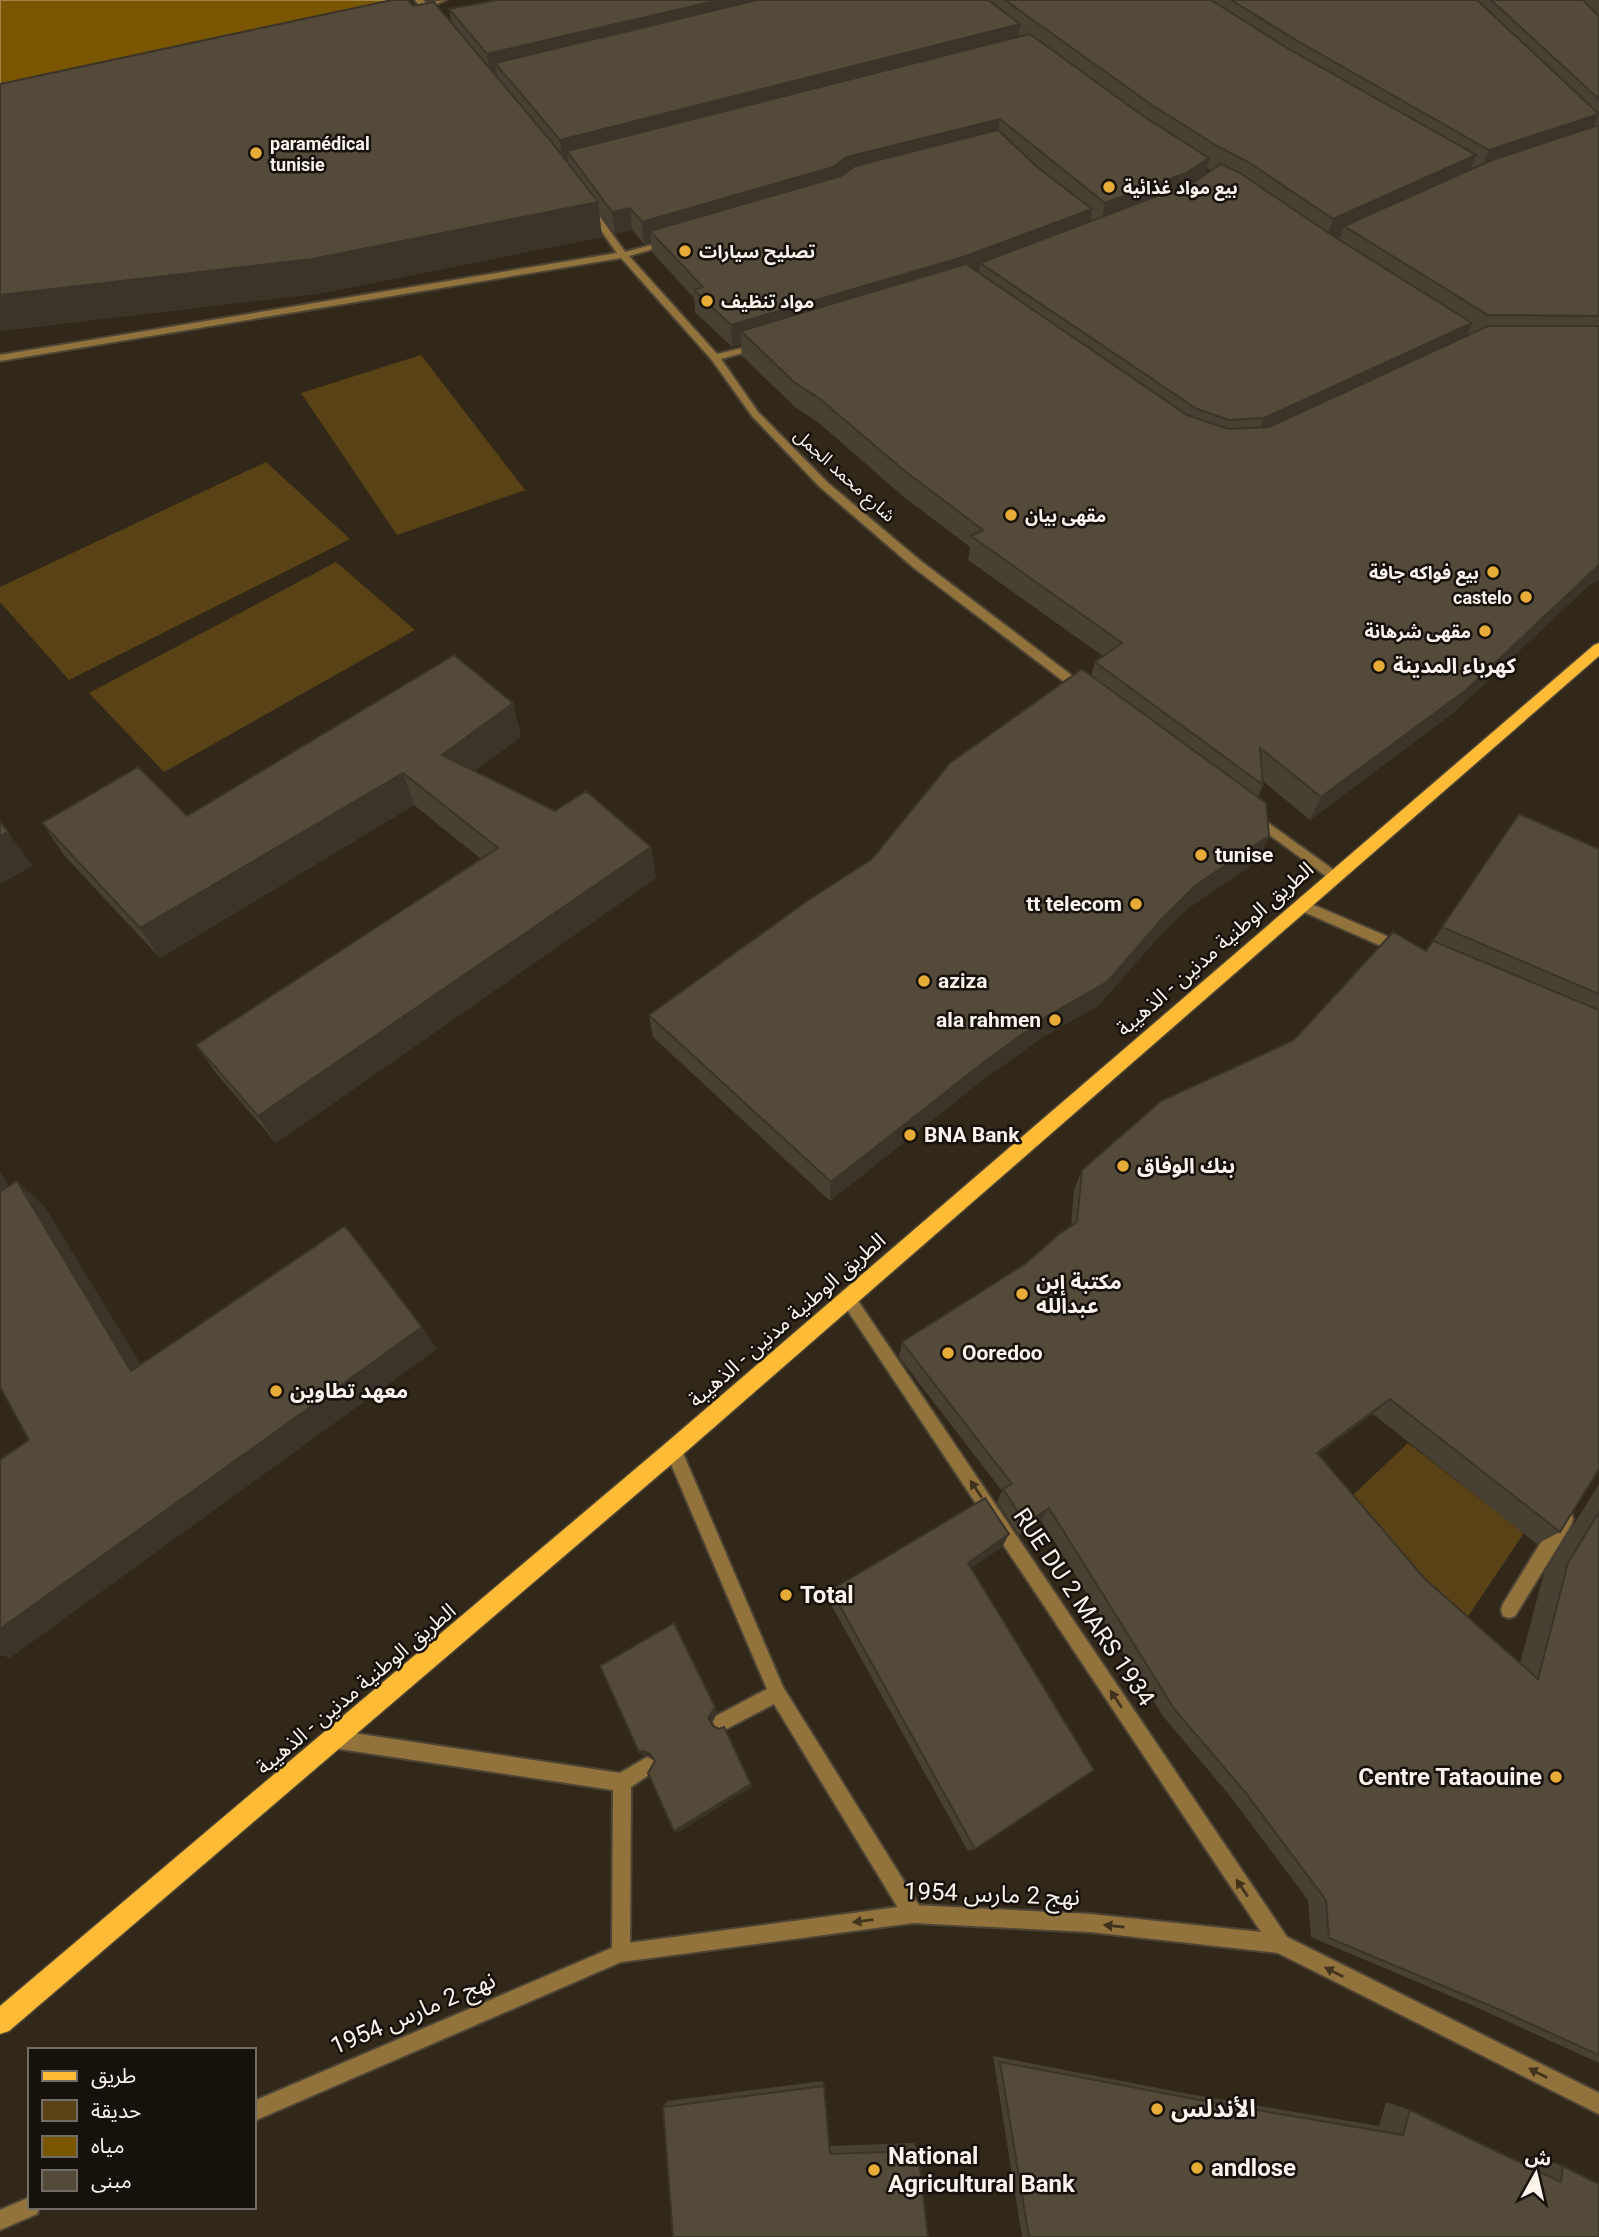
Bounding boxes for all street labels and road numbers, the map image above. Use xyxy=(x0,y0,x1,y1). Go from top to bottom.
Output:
street label: شارع محمد الجمل xyxy=(787,424,900,529)
street label: الطريق الوطنية مدنين - الذهيبة xyxy=(1112,857,1319,1042)
street label: الطريق الوطنية مدنين - الذهيبة xyxy=(684,1228,891,1413)
street label: RUE DU 2 MARS 1934 xyxy=(1007,1503,1161,1711)
street label: الطريق الوطنية مدنين - الذهيبة xyxy=(251,1599,461,1780)
street label: نهج 2 مارس 1954 xyxy=(903,1877,1081,1914)
street label: نهج 2 مارس 1954 xyxy=(326,1966,501,2063)

